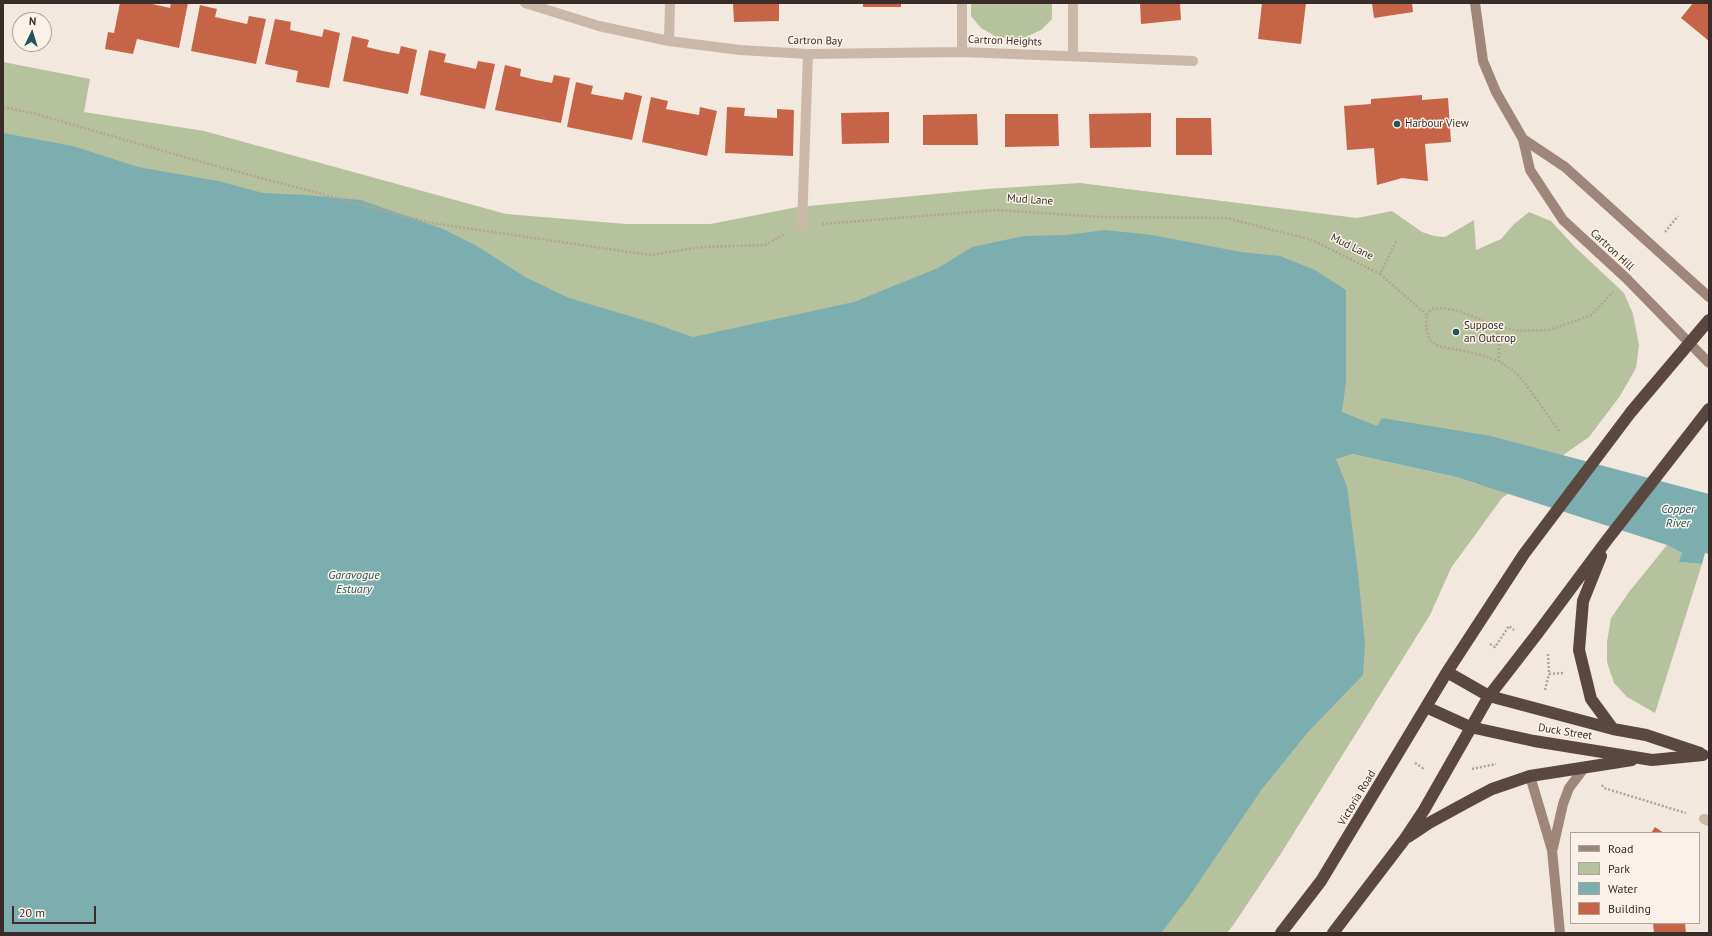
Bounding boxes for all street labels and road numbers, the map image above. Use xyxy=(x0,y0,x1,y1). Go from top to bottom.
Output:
street label: Cartron Heights xyxy=(968,33,1042,49)
street label: Cartron Bay xyxy=(787,34,843,48)
street label: Mud Lane xyxy=(1007,192,1053,208)
street label: Cartron Hill xyxy=(1587,227,1637,273)
street label: Mud Lane xyxy=(1328,231,1376,263)
street label: Duck Street xyxy=(1537,721,1593,743)
street label: Victoria Road xyxy=(1335,768,1379,828)

